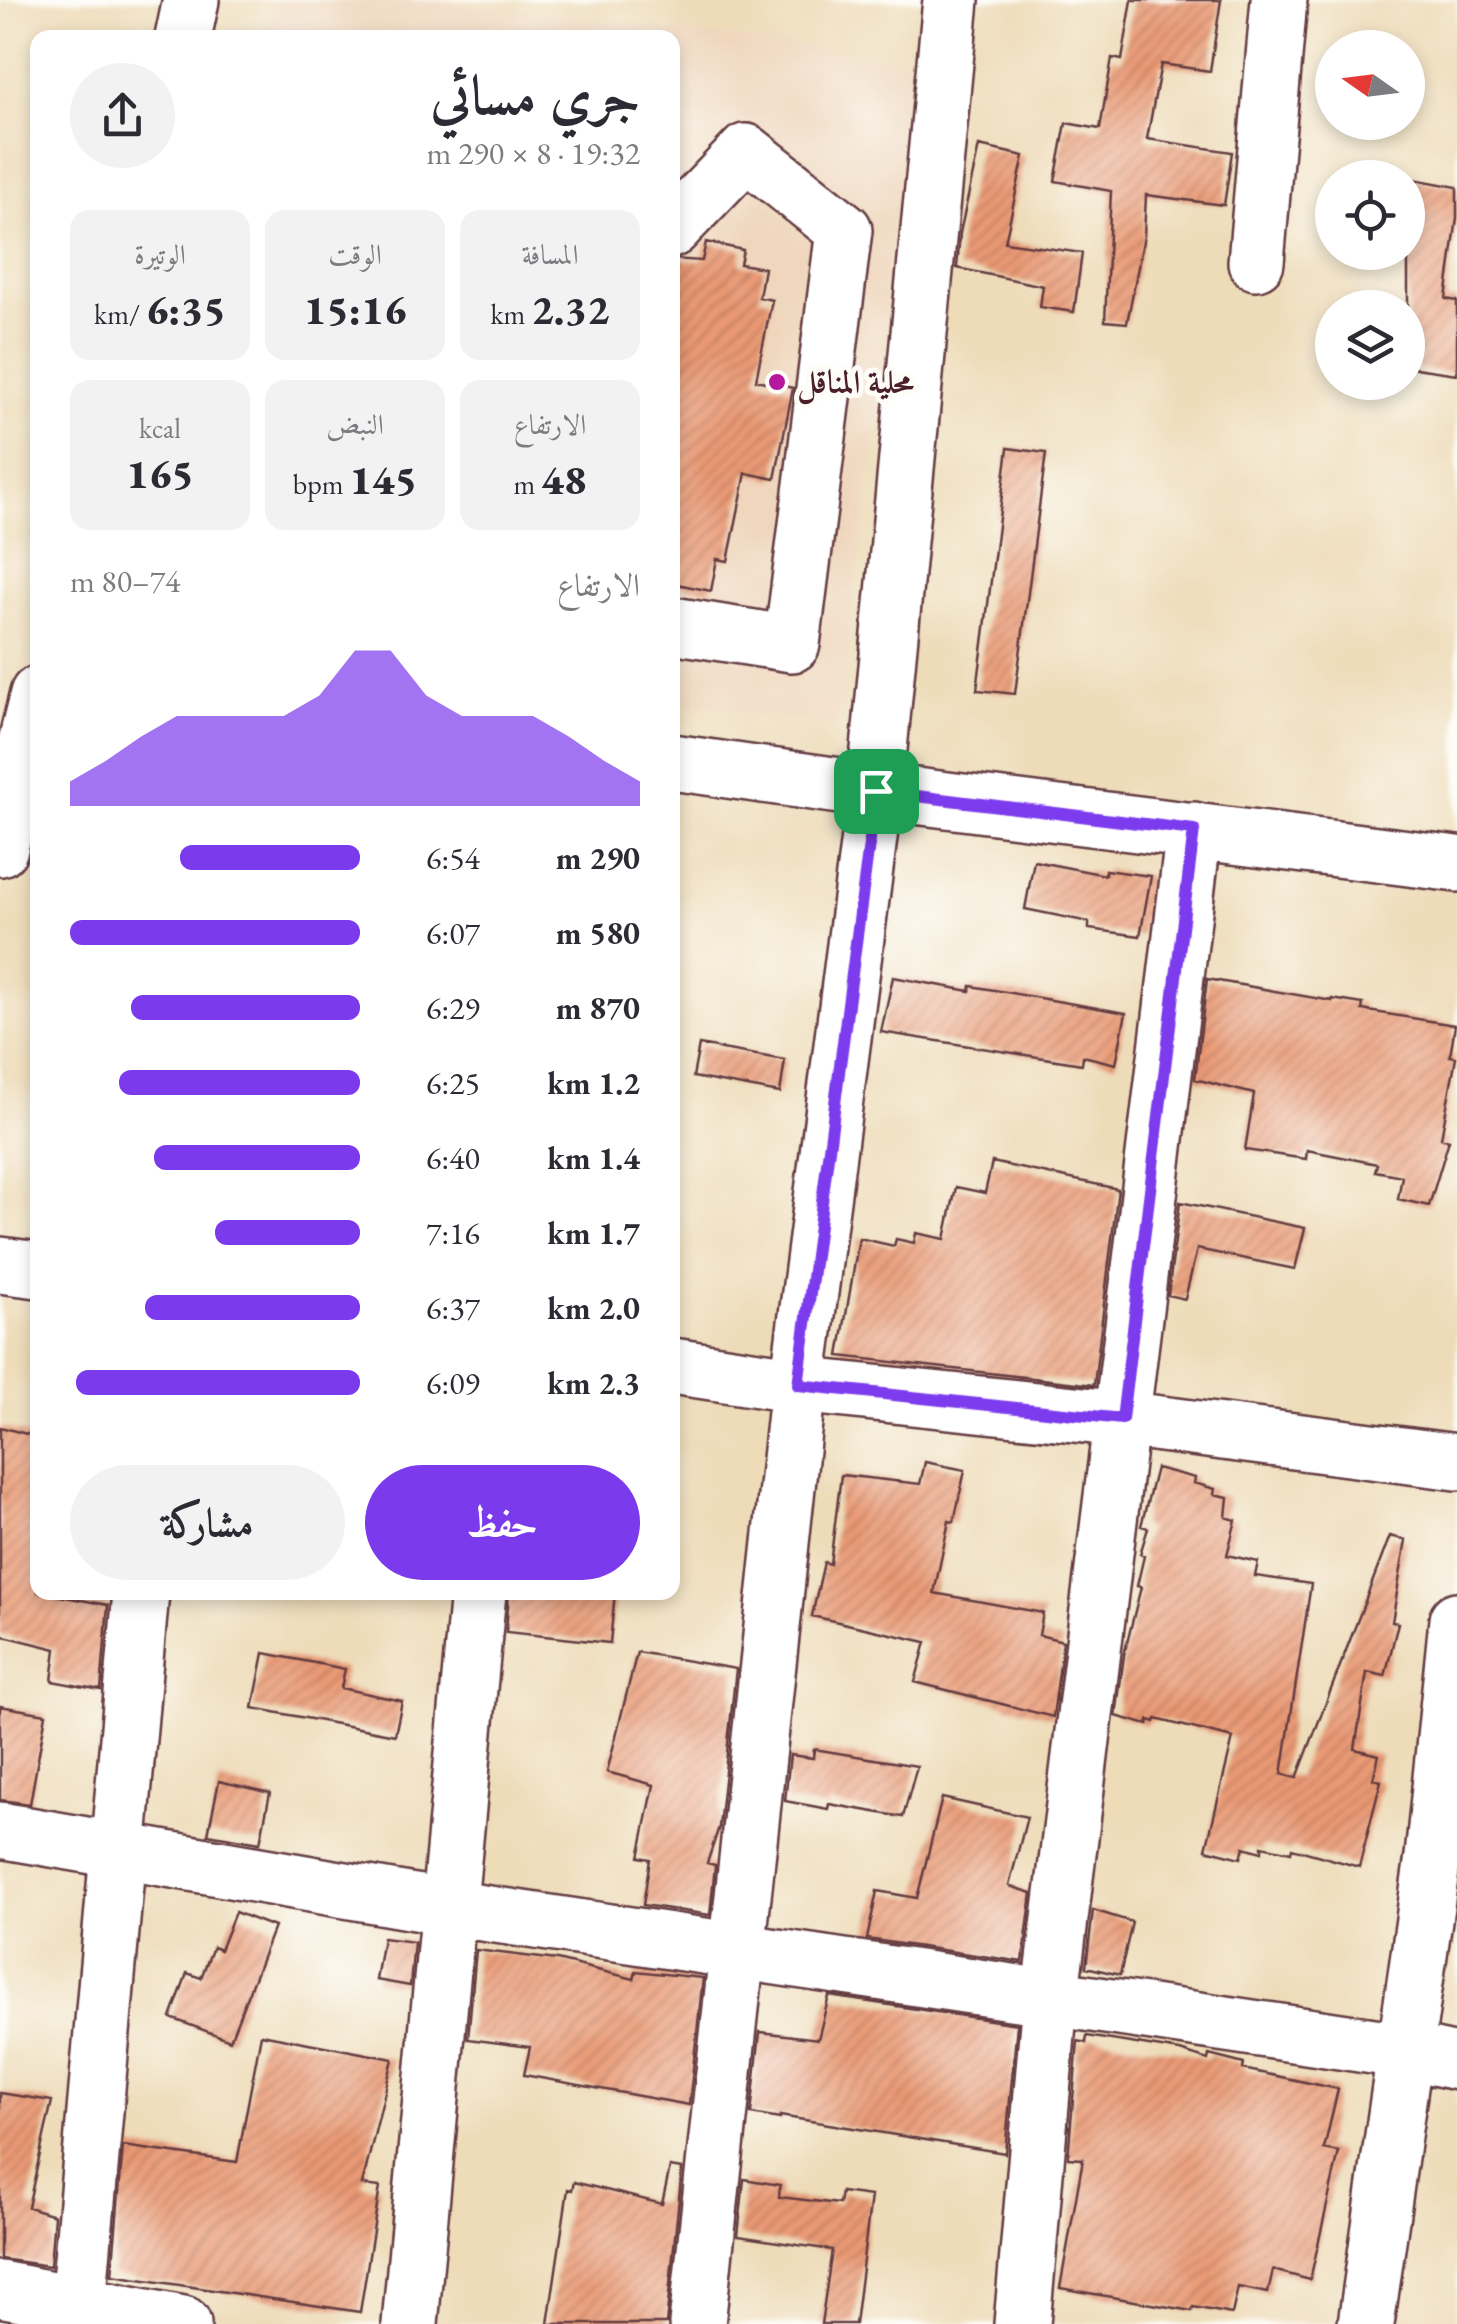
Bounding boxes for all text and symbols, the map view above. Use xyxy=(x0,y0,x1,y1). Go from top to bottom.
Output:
north arrow xyxy=(1315,30,1425,140)
map controls xyxy=(1315,30,1425,400)
text: جري مسائي xyxy=(431,59,640,130)
button: share xyxy=(70,63,175,168)
text: 19:32 · 8 × 290 m xyxy=(427,132,640,174)
button: locate xyxy=(1315,160,1425,270)
text: الوتيرة xyxy=(134,236,186,272)
text: الوقت xyxy=(328,236,382,272)
text: المسافة xyxy=(521,236,579,272)
text: 6:35 xyxy=(146,282,226,337)
text: 15:16 xyxy=(304,282,406,337)
text: 2.32 xyxy=(531,282,610,337)
button: layers xyxy=(1315,290,1425,400)
text: /km xyxy=(94,296,146,332)
text: km xyxy=(490,296,531,332)
place label: محلية المناقل xyxy=(797,361,914,405)
marker: محلية المناقل xyxy=(766,371,788,393)
text: النبض xyxy=(326,406,384,442)
text: الارتفاع xyxy=(514,406,586,442)
text: kcal xyxy=(139,410,181,446)
text: 165 xyxy=(126,446,194,501)
text: 145 xyxy=(349,452,417,507)
text: 48 xyxy=(541,452,586,507)
text: bpm xyxy=(293,466,349,502)
text: m xyxy=(514,466,541,502)
text: 74–80 m xyxy=(70,560,180,602)
text: الارتفاع xyxy=(557,564,640,606)
pin xyxy=(834,749,919,834)
icon: arrive xyxy=(849,764,904,819)
text: 6:54 xyxy=(426,837,480,879)
text: 290 m xyxy=(556,837,640,879)
text: 6:07 xyxy=(426,912,480,954)
text: 580 m xyxy=(556,912,640,954)
text: 6:29 xyxy=(426,987,480,1029)
text: 870 m xyxy=(556,987,640,1029)
text: 6:25 xyxy=(426,1062,480,1104)
text: 1.2 km xyxy=(547,1062,640,1104)
text: 6:40 xyxy=(426,1137,480,1179)
text: 1.4 km xyxy=(547,1137,640,1179)
text: 7:16 xyxy=(426,1212,480,1254)
text: 1.7 km xyxy=(547,1212,640,1254)
text: 6:37 xyxy=(426,1287,480,1329)
text: 2.0 km xyxy=(547,1287,640,1329)
text: 6:09 xyxy=(426,1362,480,1404)
text: 2.3 km xyxy=(547,1362,640,1404)
button: مشاركة xyxy=(70,1465,345,1580)
button: حفظ xyxy=(365,1465,640,1580)

